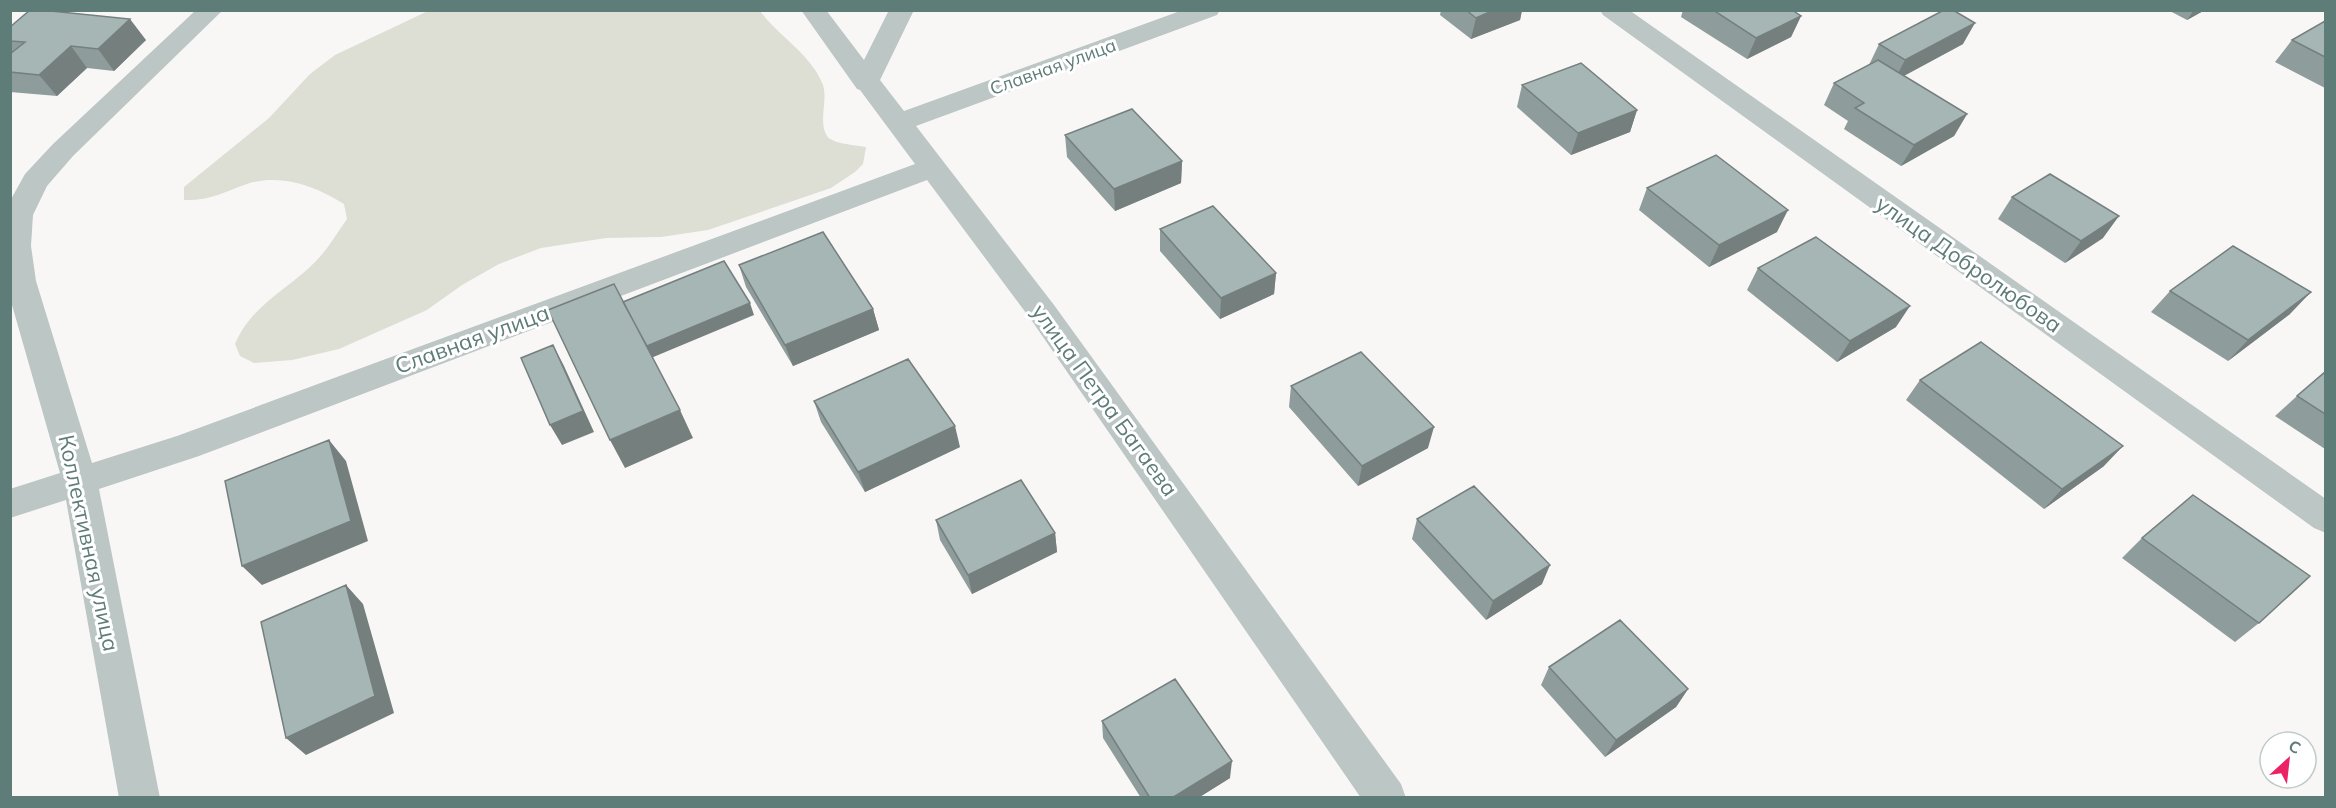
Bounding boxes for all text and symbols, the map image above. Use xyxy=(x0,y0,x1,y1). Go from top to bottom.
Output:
street label: Славная улица xyxy=(987,33,1119,100)
street label: улица Добролюбова xyxy=(1871,189,2067,339)
street label: Славная улица xyxy=(391,298,553,380)
street label: улица Петра Багаева xyxy=(1026,298,1184,502)
street label: Коллективная улица xyxy=(52,432,126,654)
north arrow xyxy=(2258,730,2318,790)
text: С xyxy=(2285,735,2304,758)

